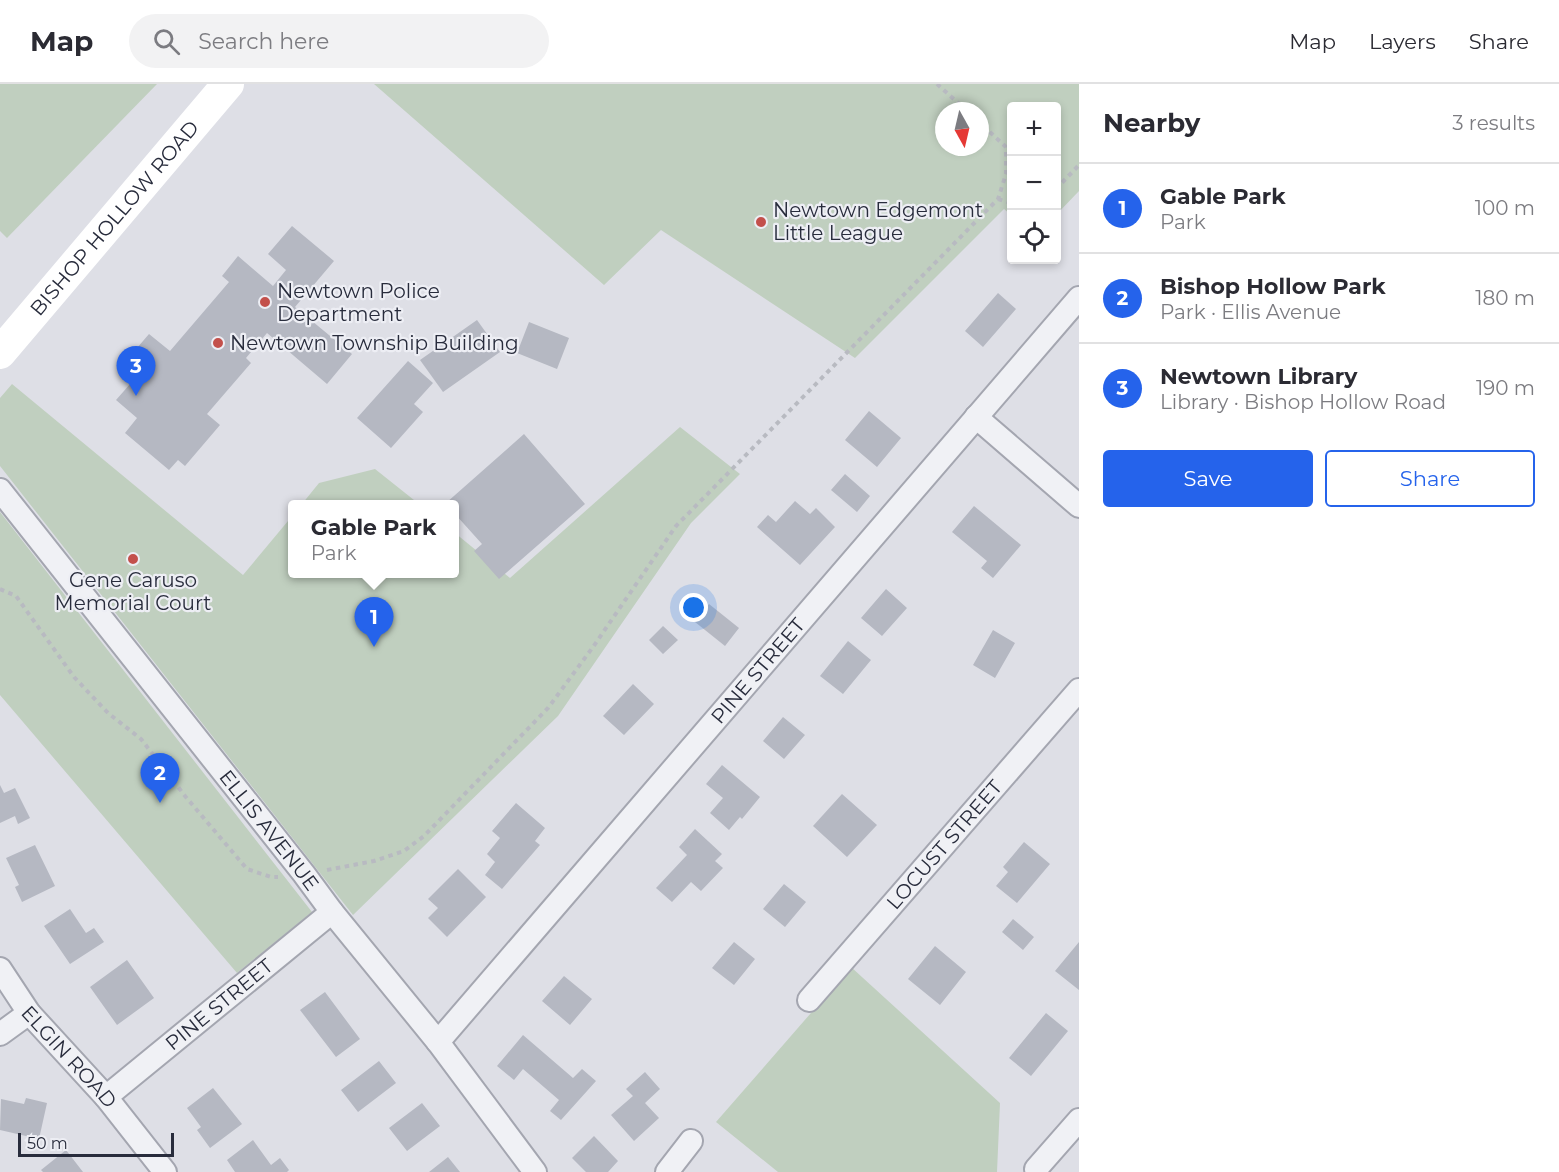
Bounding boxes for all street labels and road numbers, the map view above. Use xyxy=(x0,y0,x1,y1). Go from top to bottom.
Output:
street label: BISHOP HOLLOW ROAD xyxy=(25,116,204,320)
street label: PINE STREET xyxy=(706,613,810,728)
street label: ELLIS AVENUE xyxy=(214,765,324,895)
street label: LOCUST STREET xyxy=(882,775,1007,914)
street label: PINE STREET xyxy=(161,953,278,1055)
street label: ELGIN ROAD xyxy=(16,1001,122,1113)

